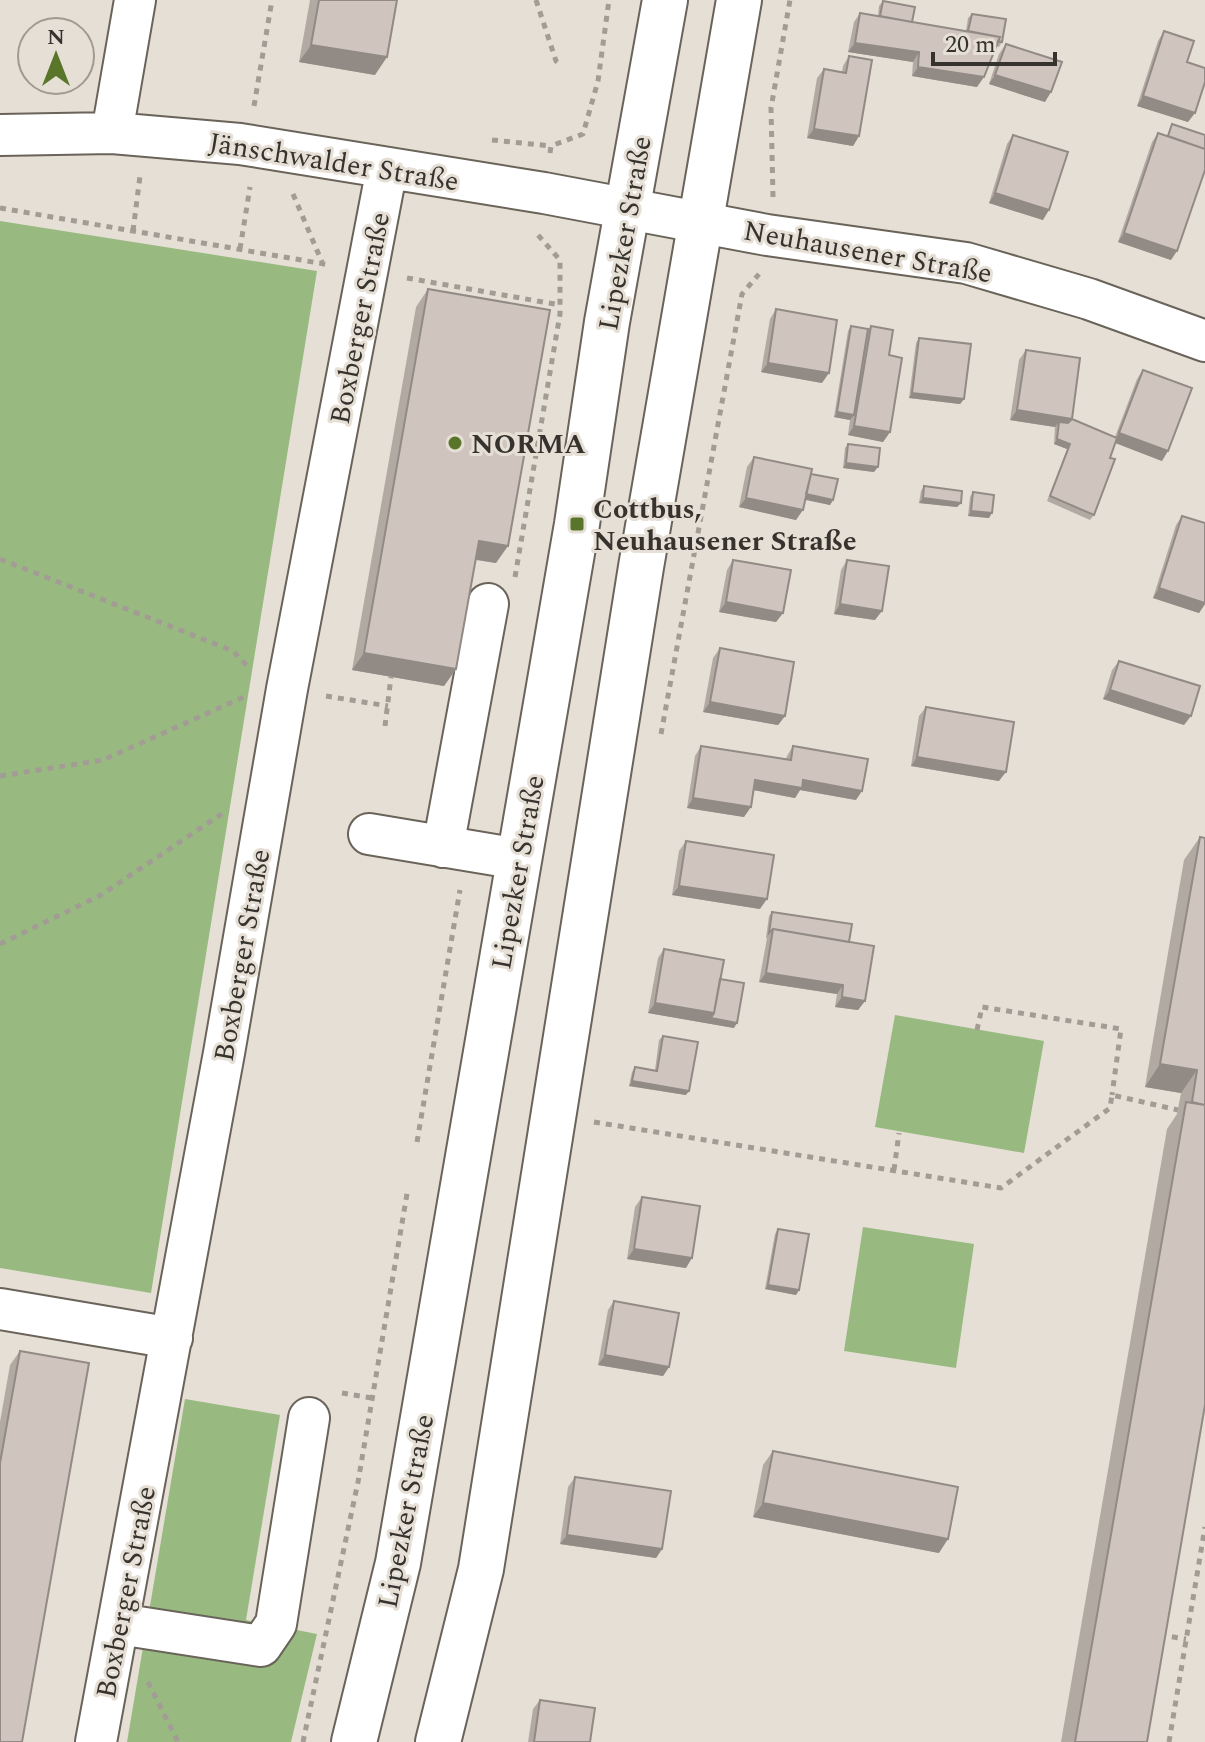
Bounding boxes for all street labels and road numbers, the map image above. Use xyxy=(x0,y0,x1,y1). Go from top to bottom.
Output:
street label: Jänschwalder Straße xyxy=(206,121,462,203)
street label: Lipezker Straße xyxy=(587,133,664,334)
street label: Boxberger Straße xyxy=(319,209,402,428)
street label: Neuhausener Straße xyxy=(740,209,995,296)
street label: Lipezker Straße xyxy=(480,772,557,973)
street label: Boxberger Straße xyxy=(203,846,282,1065)
street label: Lipezker Straße xyxy=(367,1411,446,1612)
street label: Boxberger Straße xyxy=(85,1483,168,1702)

